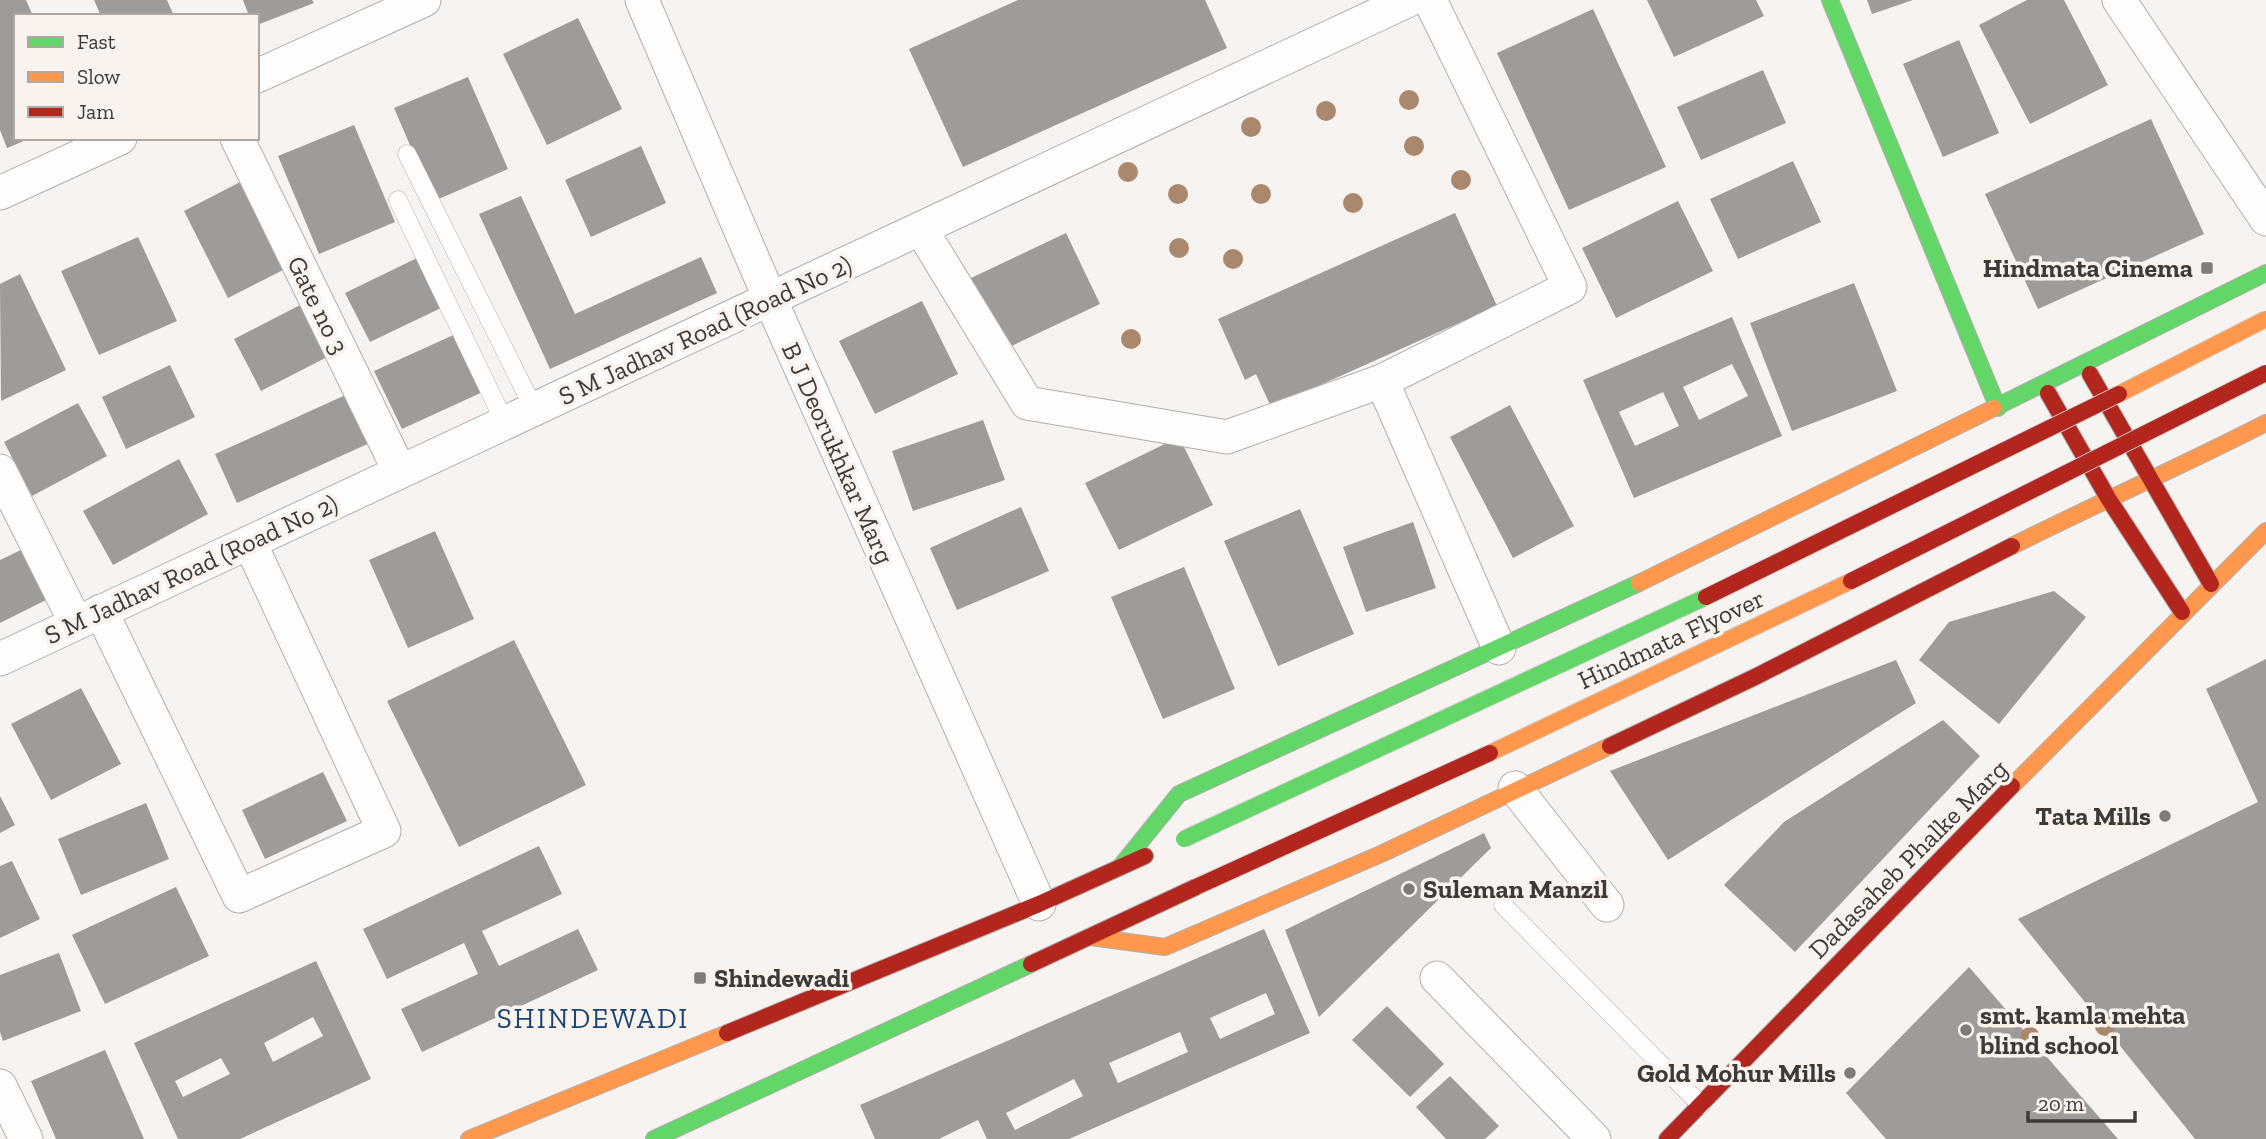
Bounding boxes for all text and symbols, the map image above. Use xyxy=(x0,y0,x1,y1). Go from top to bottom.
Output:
legend xyxy=(14,14,259,140)
text: Fast xyxy=(77,29,116,54)
text: Slow xyxy=(77,64,120,89)
text: Jam xyxy=(77,99,114,124)
street label: S M Jadhav Road (Road No 2) xyxy=(553,248,857,412)
street label: Gate no 3 xyxy=(281,251,355,359)
place label: Hindmata Cinema xyxy=(1983,252,2193,284)
marker: Hindmata Cinema xyxy=(2199,260,2215,276)
street label: B J Deorukhkar Marg xyxy=(775,337,901,569)
street label: S M Jadhav Road (Road No 2) xyxy=(39,487,343,651)
street label: Hindmata Flyover xyxy=(1573,582,1769,696)
street label: Dadasaheb Phalke Marg xyxy=(1802,753,2014,965)
place label: Tata Mills xyxy=(2035,800,2151,832)
marker: Tata Mills xyxy=(2157,808,2173,824)
place label: Suleman Manzil xyxy=(1423,873,1608,905)
marker: Suleman Manzil xyxy=(1401,881,1417,897)
place label: Shindewadi xyxy=(714,962,850,994)
marker: Shindewadi xyxy=(692,970,708,986)
place label: smt. kamla mehta blind school xyxy=(1979,999,2186,1061)
district label: SHINDEWADI xyxy=(497,1002,689,1035)
marker: smt. kamla mehta blind school xyxy=(1958,1022,1974,1038)
place label: Gold Mohur Mills xyxy=(1637,1057,1836,1089)
marker: Gold Mohur Mills xyxy=(1842,1065,1858,1081)
scale bar xyxy=(2028,1080,2135,1124)
text: 20 m xyxy=(2038,1091,2084,1116)

